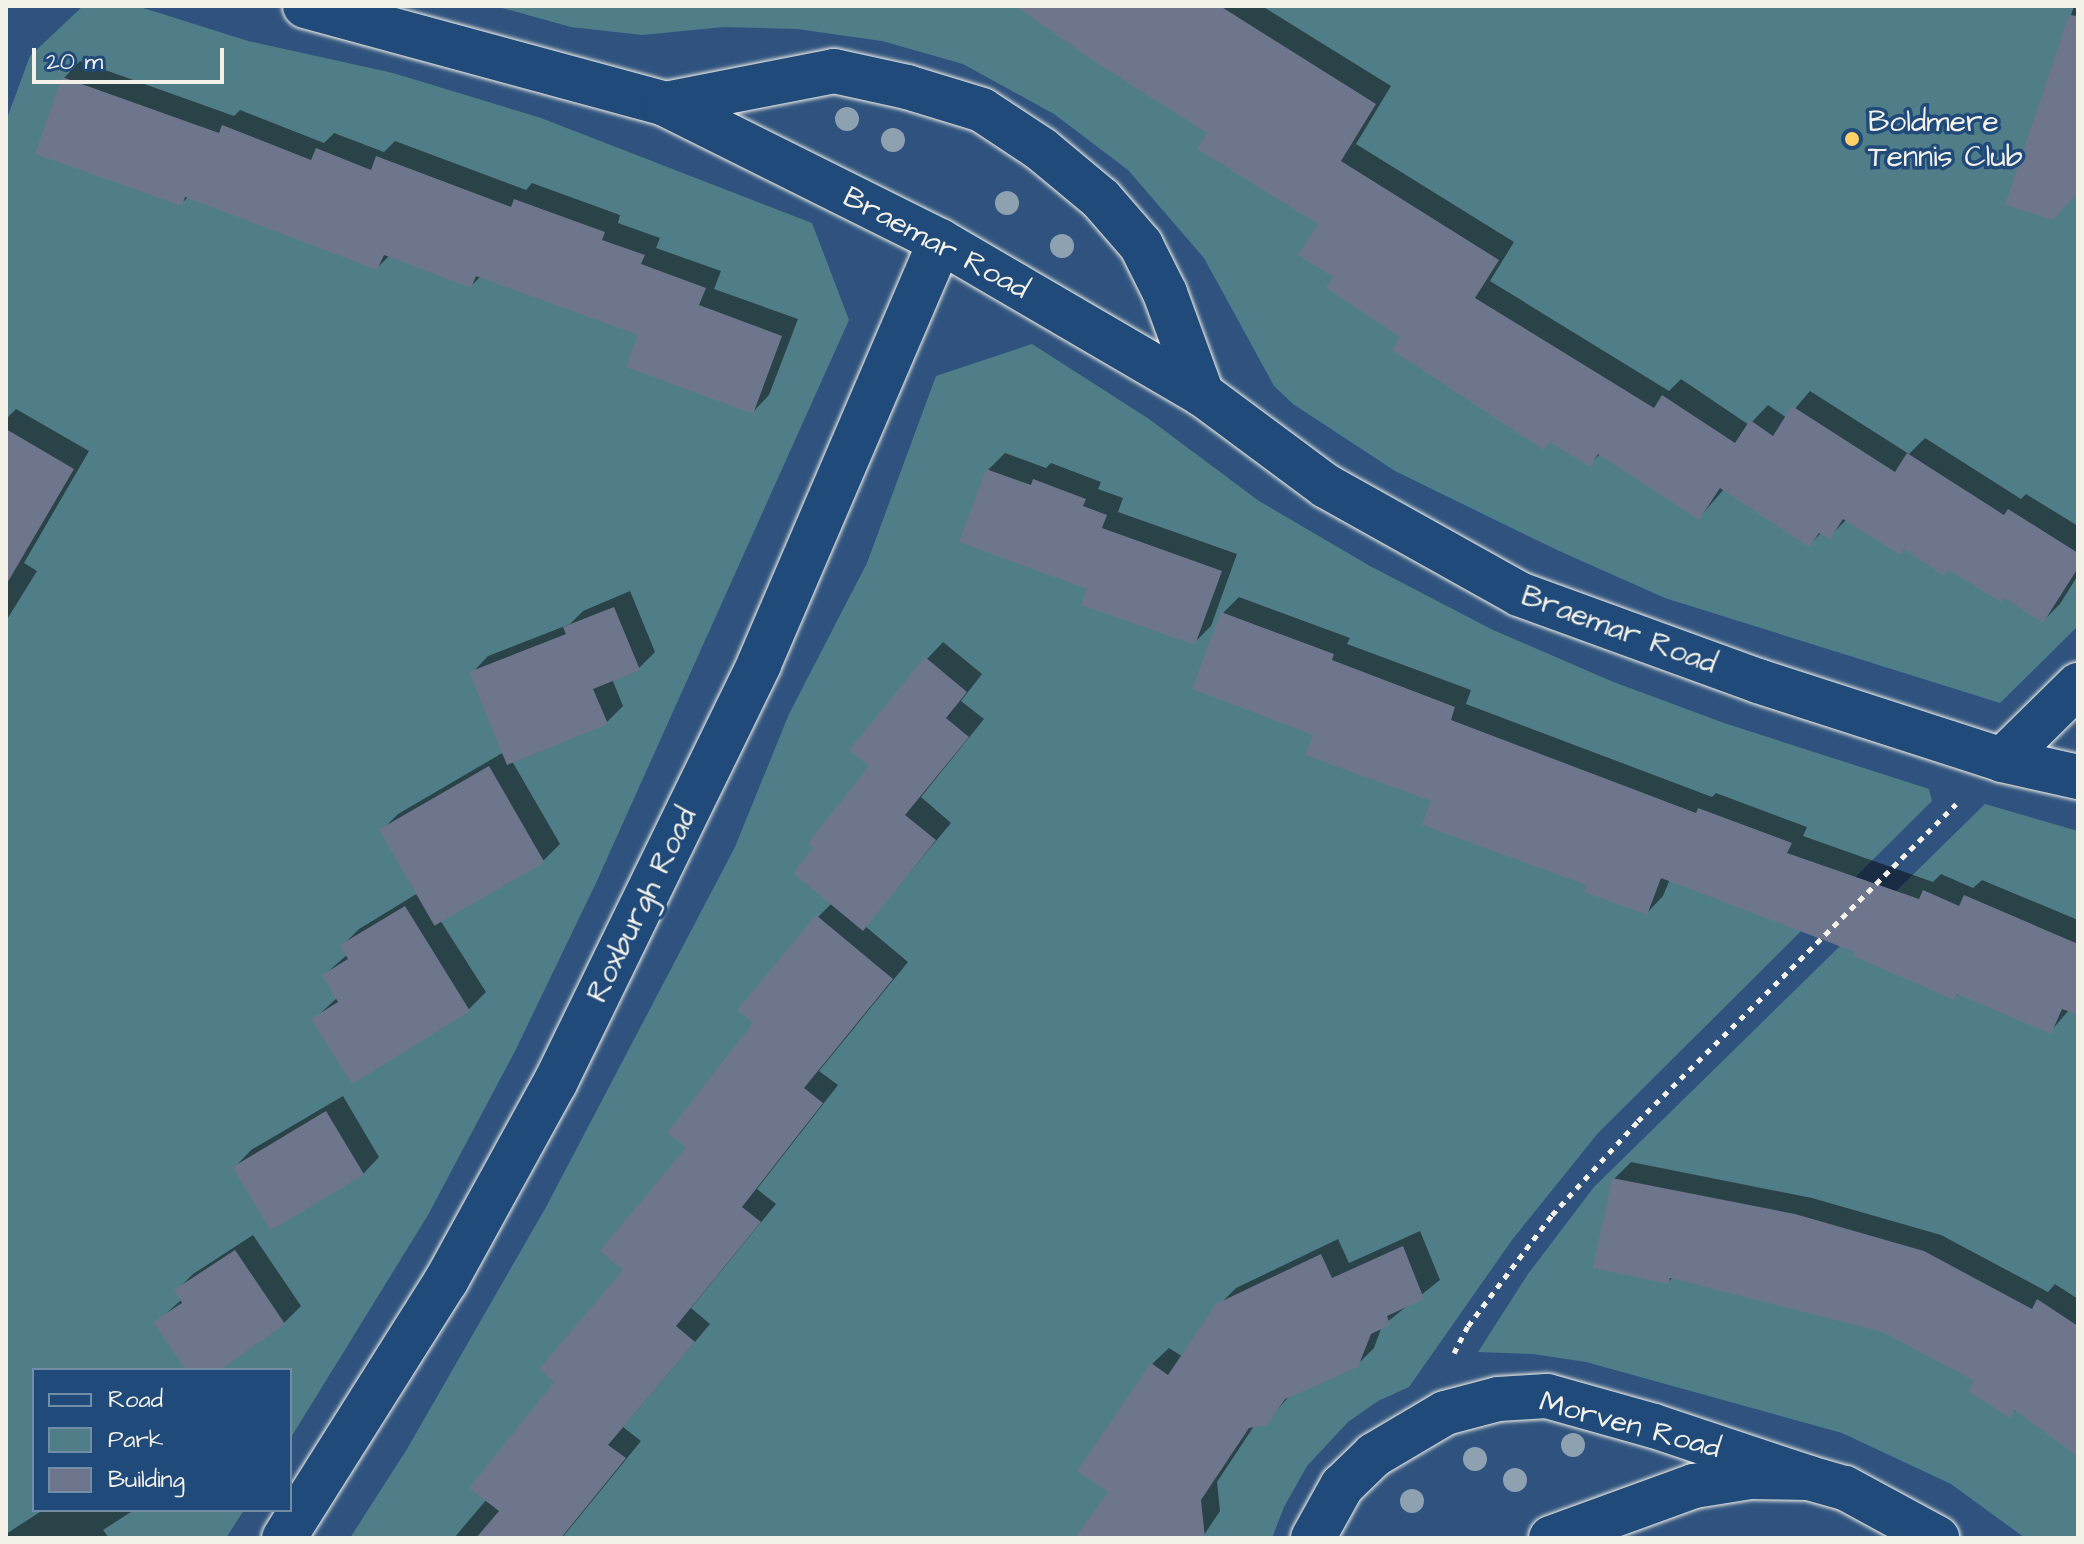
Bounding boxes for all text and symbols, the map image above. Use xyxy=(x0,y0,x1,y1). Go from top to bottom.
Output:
scale bar xyxy=(36,32,228,82)
text: 20 m xyxy=(46,45,103,79)
place label: Boldmere Tennis Club xyxy=(1868,104,2023,174)
marker: Boldmere Tennis Club xyxy=(1843,130,1861,148)
street label: Braemar Road xyxy=(837,179,1035,307)
street label: Braemar Road xyxy=(1516,578,1722,682)
street label: Roxburgh Road xyxy=(579,802,705,1008)
legend xyxy=(32,1368,292,1512)
text: Road xyxy=(108,1383,163,1417)
street label: Morven Road xyxy=(1536,1384,1724,1466)
text: Park xyxy=(108,1423,164,1457)
text: Building xyxy=(108,1463,185,1497)

